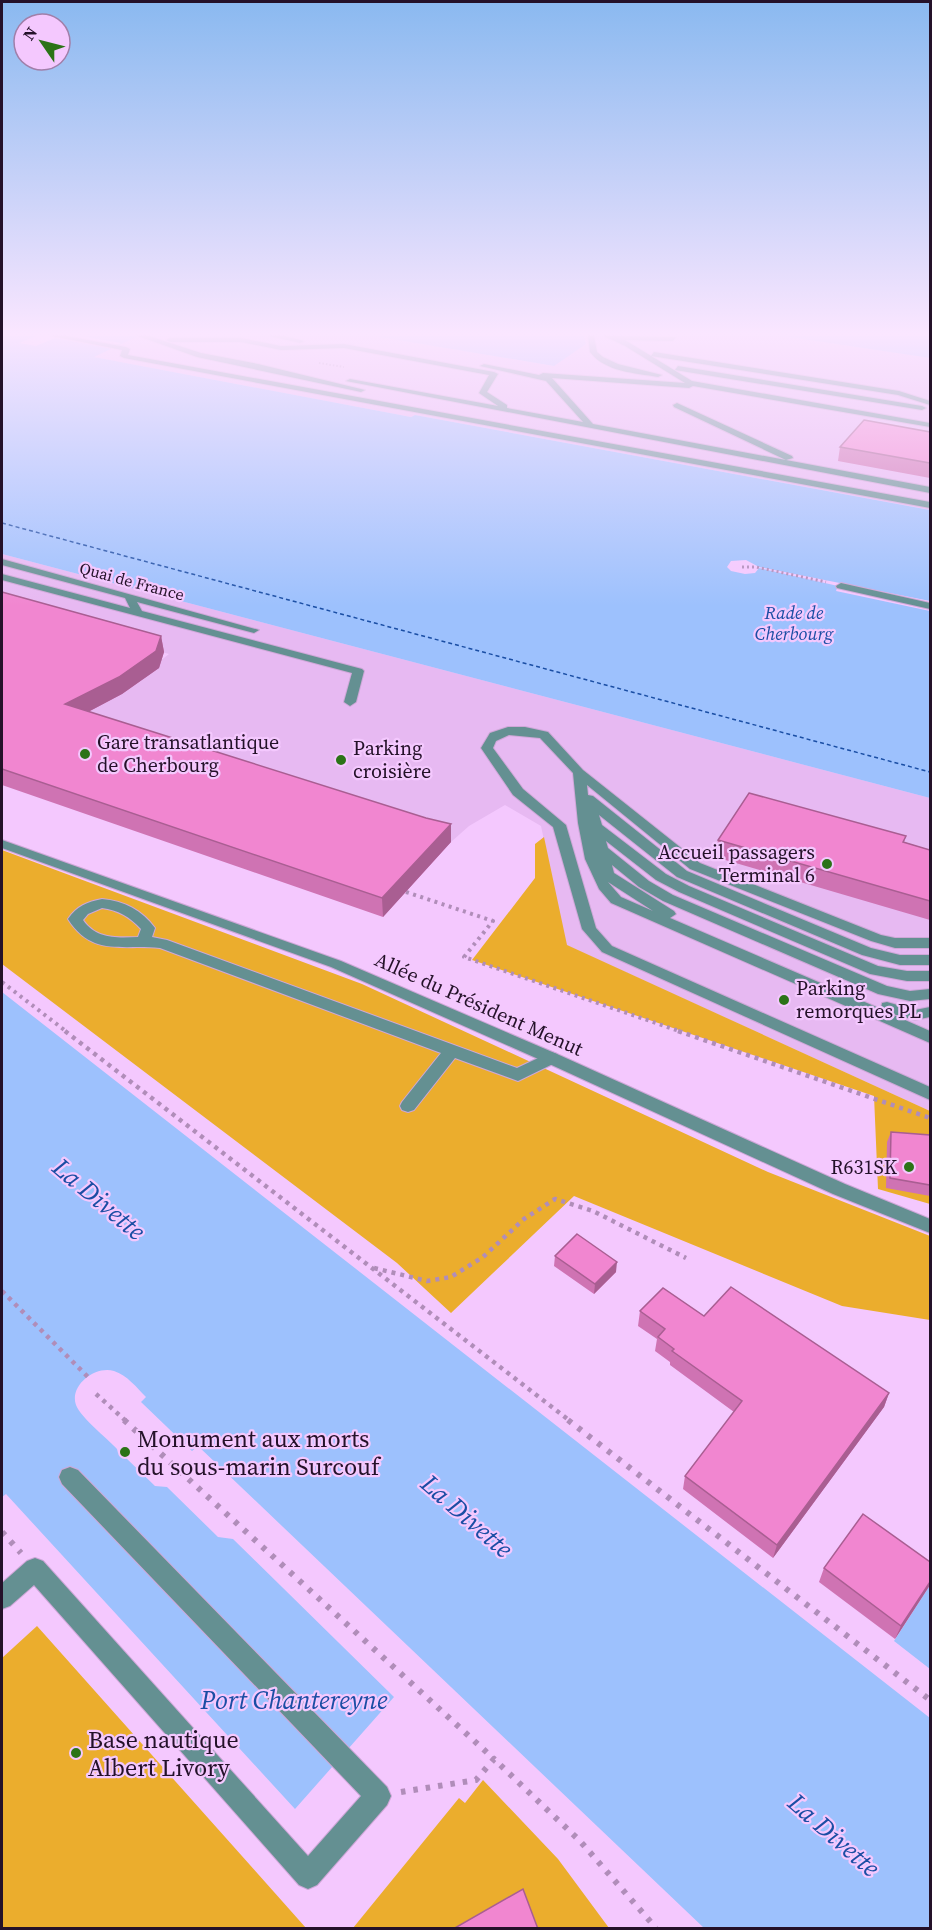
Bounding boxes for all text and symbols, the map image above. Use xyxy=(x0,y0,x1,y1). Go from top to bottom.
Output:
north arrow xyxy=(12,12,72,72)
text: N xyxy=(17,22,42,44)
street label: Quai de France xyxy=(77,556,187,606)
water label: Rade de Cherbourg xyxy=(755,600,834,646)
place label: Gare transatlantique de Cherbourg xyxy=(97,728,279,779)
place label: Parking croisière xyxy=(353,734,431,785)
marker: Gare transatlantique de Cherbourg xyxy=(78,747,92,761)
marker: Parking croisière xyxy=(334,753,348,767)
place label: Accueil passagers Terminal 6 xyxy=(658,838,815,889)
marker: Accueil passagers Terminal 6 xyxy=(820,857,834,871)
street label: Allée du Président Menut xyxy=(370,945,588,1063)
place label: Parking remorques PL xyxy=(796,974,921,1025)
marker: Parking remorques PL xyxy=(777,993,791,1007)
water label: La Divette xyxy=(44,1149,153,1249)
place label: R631SK xyxy=(831,1153,898,1181)
marker: R631SK xyxy=(902,1160,916,1174)
place label: Monument aux morts du sous-marin Surcouf xyxy=(137,1422,382,1483)
marker: Monument aux morts du sous-marin Surcouf xyxy=(118,1445,132,1459)
water label: La Divette xyxy=(413,1465,521,1566)
water label: Port Chantereyne xyxy=(199,1682,388,1718)
place label: Base nautique Albert Livory xyxy=(88,1723,239,1784)
marker: Base nautique Albert Livory xyxy=(69,1746,83,1760)
water label: La Divette xyxy=(780,1784,888,1885)

